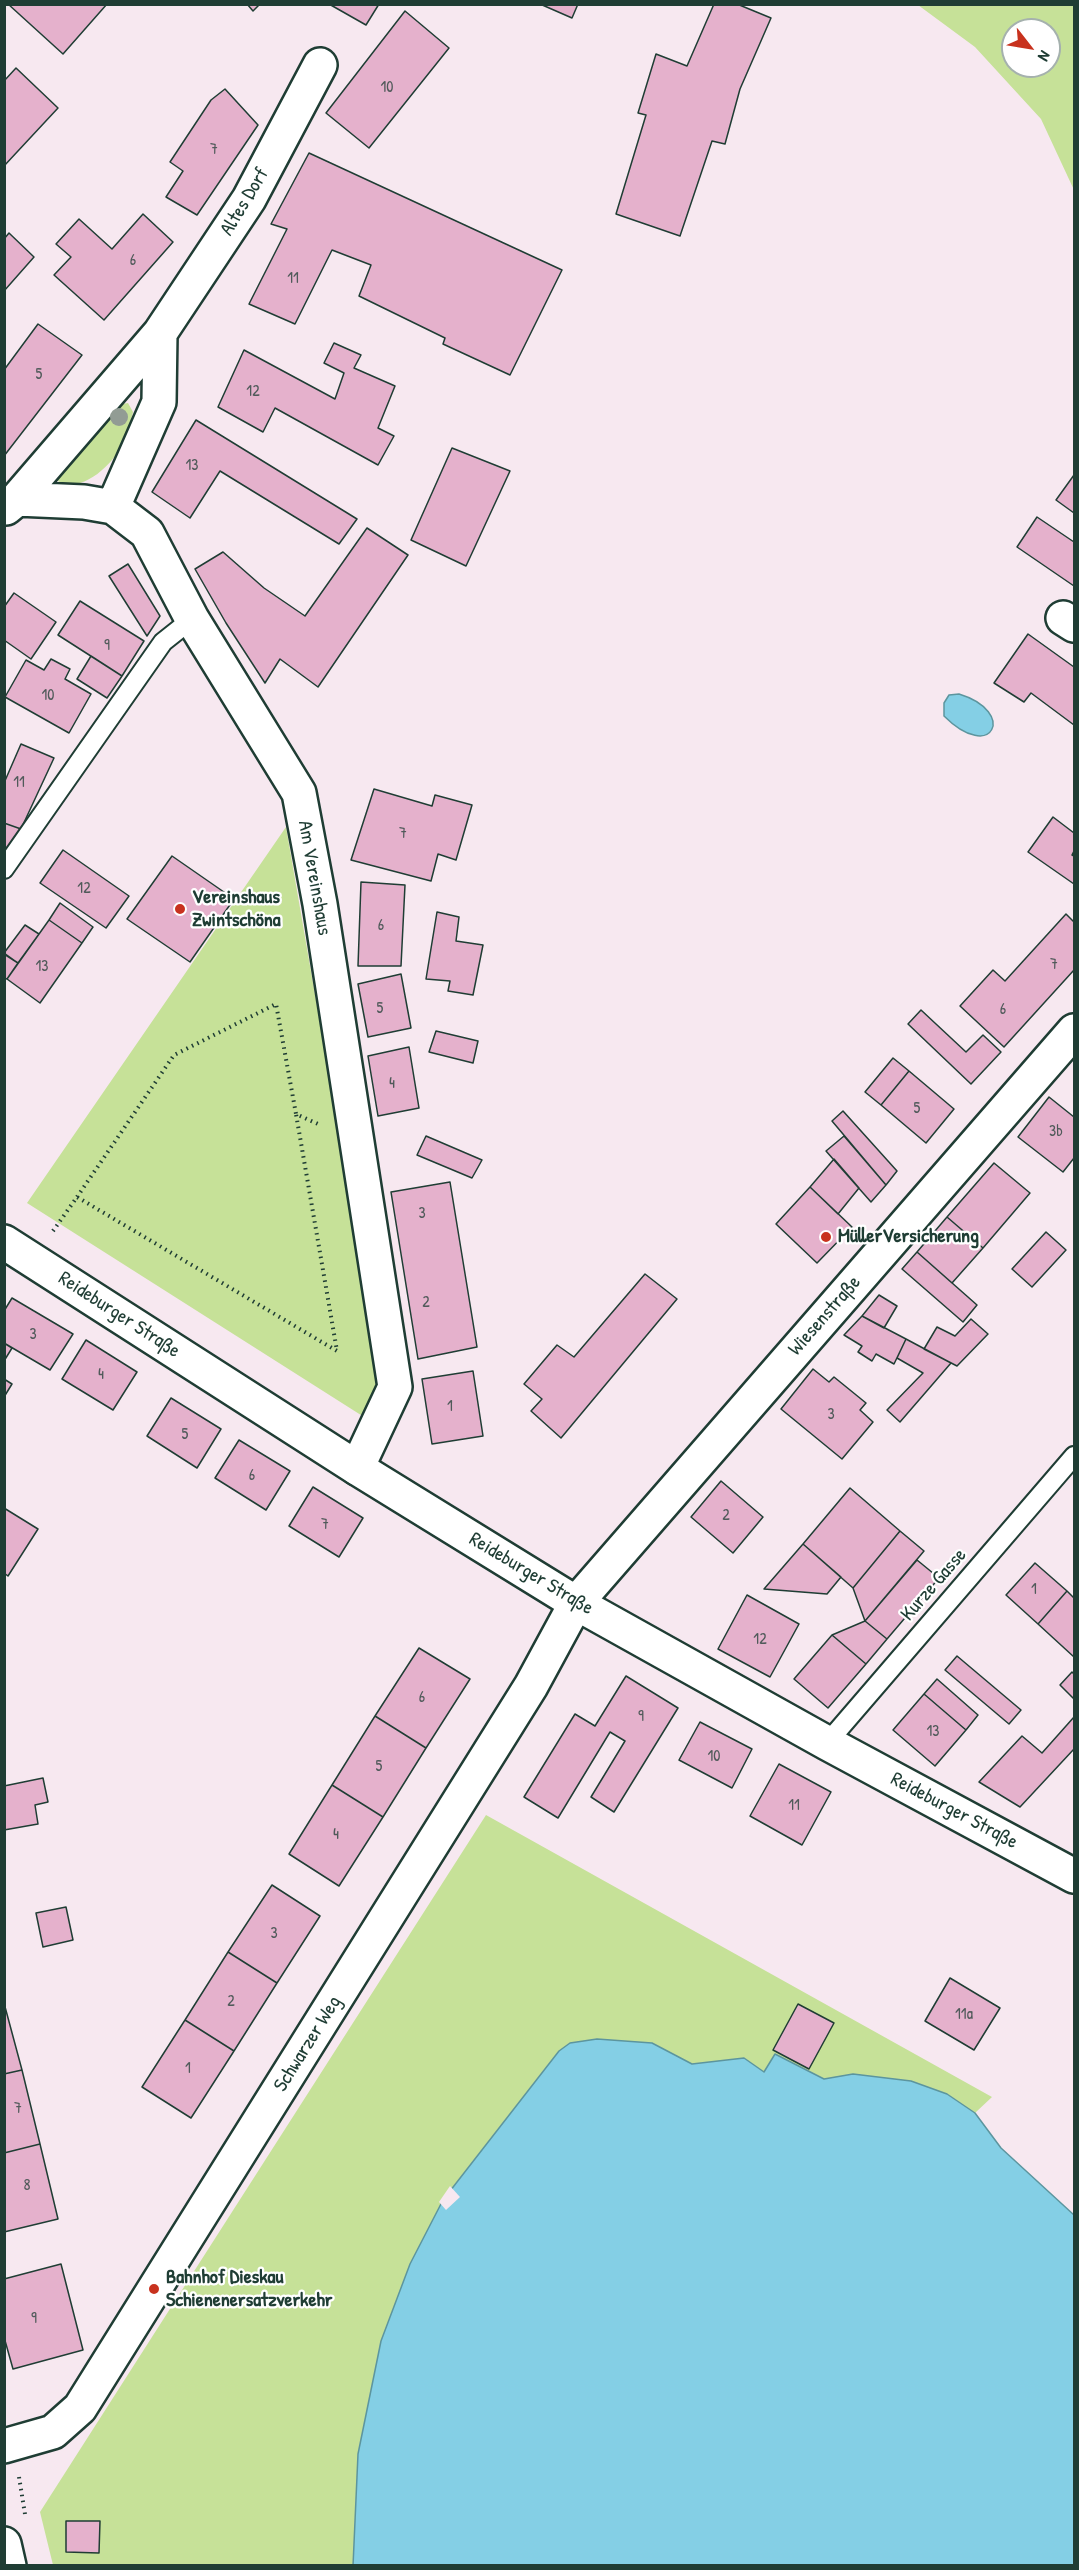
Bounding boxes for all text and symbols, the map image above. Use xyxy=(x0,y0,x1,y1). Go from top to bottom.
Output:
north arrow xyxy=(1001,18,1061,78)
text: N xyxy=(1033,47,1056,66)
house number: 10 xyxy=(381,78,393,98)
house number: 7 xyxy=(210,140,218,160)
street label: Altes Dorf xyxy=(215,164,275,240)
house number: 6 xyxy=(130,251,136,271)
house number: 11 xyxy=(287,269,299,289)
house number: 5 xyxy=(36,365,42,385)
house number: 12 xyxy=(246,382,260,402)
house number: 13 xyxy=(186,456,198,476)
house number: 9 xyxy=(104,636,110,656)
house number: 10 xyxy=(42,686,54,706)
house number: 11 xyxy=(13,773,25,793)
street label: Am Vereinshaus xyxy=(292,819,336,937)
house number: 7 xyxy=(399,824,407,844)
house number: 12 xyxy=(77,879,91,899)
place label: Vereinshaus Zwintschöna xyxy=(192,886,281,933)
marker: Vereinshaus Zwintschöna xyxy=(173,902,187,916)
house number: 6 xyxy=(378,916,384,936)
house number: 7 xyxy=(1050,955,1058,975)
house number: 13 xyxy=(36,957,48,977)
house number: 5 xyxy=(377,999,383,1019)
house number: 6 xyxy=(1000,1000,1006,1020)
house number: 4 xyxy=(389,1074,395,1094)
house number: 5 xyxy=(914,1099,920,1119)
house number: 3b xyxy=(1049,1122,1063,1142)
house number: 3 xyxy=(418,1204,426,1224)
place label: MüllerVersicherung xyxy=(838,1225,979,1249)
marker: MüllerVersicherung xyxy=(819,1230,833,1244)
street label: Reideburger Straße xyxy=(54,1267,184,1363)
street label: Wiesenstraße xyxy=(784,1271,866,1361)
house number: 2 xyxy=(422,1293,430,1313)
house number: 3 xyxy=(29,1325,37,1345)
house number: 4 xyxy=(98,1365,104,1385)
house number: 1 xyxy=(447,1397,453,1417)
house number: 3 xyxy=(827,1405,835,1425)
house number: 5 xyxy=(182,1425,188,1445)
house number: 6 xyxy=(249,1466,255,1486)
house number: 2 xyxy=(722,1506,730,1526)
house number: 7 xyxy=(321,1515,329,1535)
street label: Reideburger Straße xyxy=(465,1528,597,1620)
street label: Kurze Gasse xyxy=(896,1544,972,1626)
house number: 1 xyxy=(1031,1580,1037,1600)
house number: 12 xyxy=(753,1630,767,1650)
house number: 6 xyxy=(419,1688,425,1708)
house number: 9 xyxy=(638,1707,644,1727)
house number: 13 xyxy=(927,1722,939,1742)
house number: 10 xyxy=(708,1747,720,1767)
house number: 5 xyxy=(376,1757,382,1777)
street label: Reideburger Straße xyxy=(886,1767,1022,1855)
house number: 11 xyxy=(788,1796,800,1816)
house number: 4 xyxy=(333,1825,339,1845)
house number: 3 xyxy=(270,1924,278,1944)
house number: 2 xyxy=(227,1992,235,2012)
street label: Schwarzer Weg xyxy=(269,1992,347,2096)
house number: 11a xyxy=(955,2005,973,2025)
house number: 1 xyxy=(185,2059,191,2079)
house number: 7 xyxy=(14,2099,22,2119)
house number: 8 xyxy=(24,2176,30,2196)
place label: Bahnhof Dieskau Schienenersatzverkehr xyxy=(166,2266,332,2313)
marker: Bahnhof Dieskau Schienenersatzverkehr xyxy=(147,2282,161,2296)
house number: 9 xyxy=(31,2309,37,2329)

